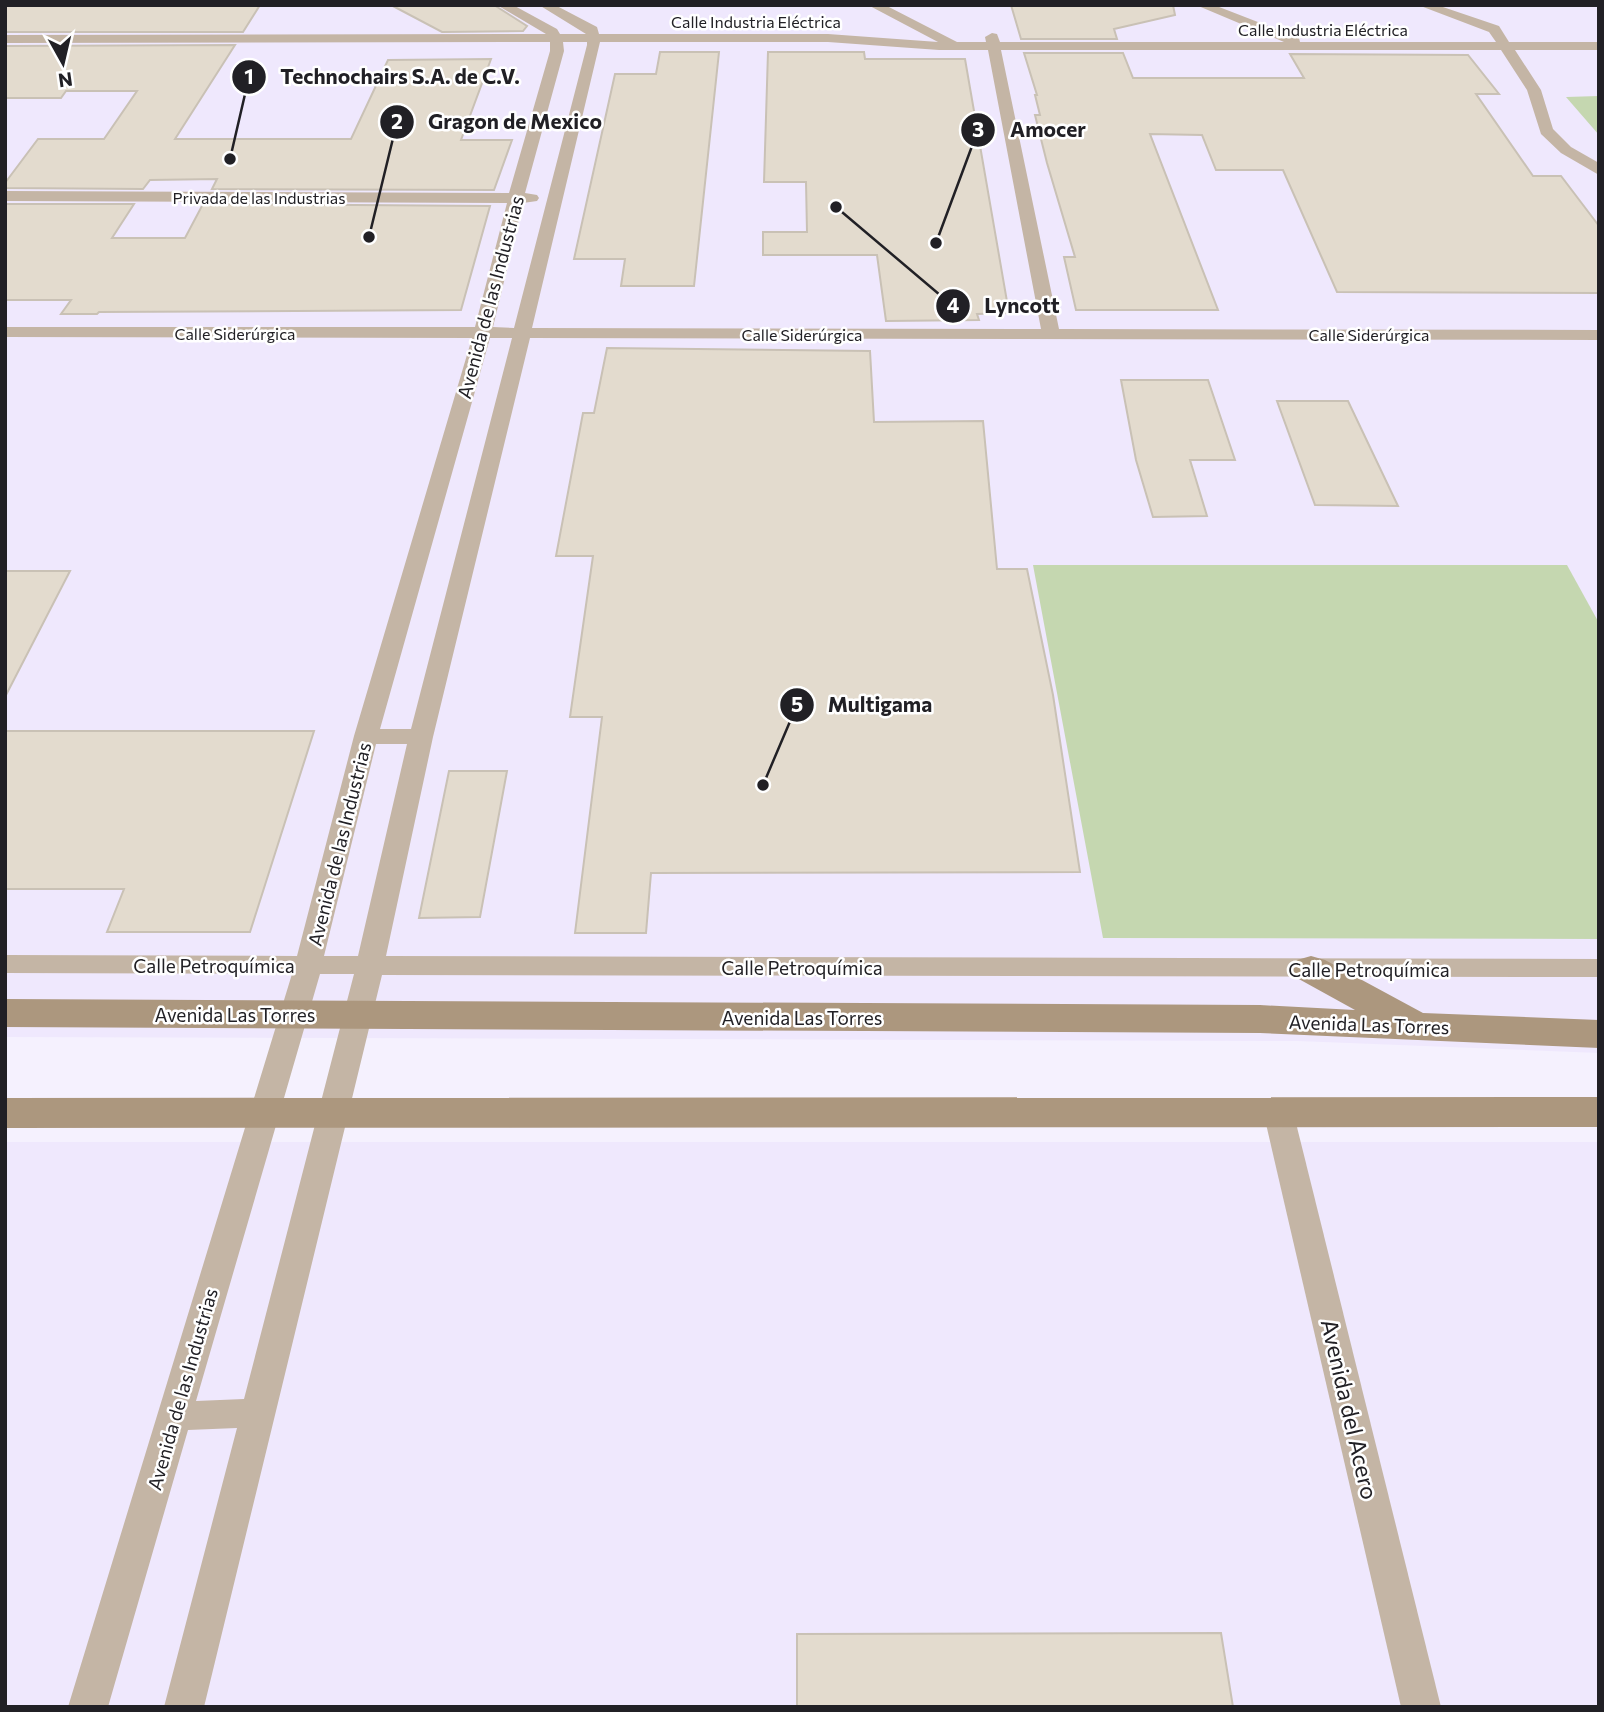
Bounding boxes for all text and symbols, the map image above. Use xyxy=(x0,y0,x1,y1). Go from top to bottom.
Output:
street label: Calle Industria Eléctrica xyxy=(671,12,841,31)
street label: Calle Industria Eléctrica xyxy=(1238,20,1408,39)
north arrow xyxy=(28,28,98,98)
callout: Technochairs S.A. de C.V. xyxy=(231,56,534,98)
text: 1 xyxy=(244,63,254,88)
text: Technochairs S.A. de C.V. xyxy=(280,63,520,88)
text: N xyxy=(57,68,74,93)
callout: Gragon de Mexico xyxy=(379,101,616,143)
text: 2 xyxy=(391,108,403,133)
text: Gragon de Mexico xyxy=(428,108,602,133)
callout: Amocer xyxy=(961,109,1100,151)
text: 3 xyxy=(972,116,984,141)
text: Amocer xyxy=(1010,116,1086,141)
street label: Privada de las Industrias xyxy=(173,188,345,207)
street label: Avenida de las Industrias xyxy=(452,193,528,401)
callout: Lyncott xyxy=(935,285,1074,327)
text: 4 xyxy=(947,292,960,317)
text: Lyncott xyxy=(984,292,1060,317)
street label: Calle Siderúrgica xyxy=(175,324,295,343)
street label: Calle Siderúrgica xyxy=(742,325,862,344)
street label: Calle Siderúrgica xyxy=(1309,325,1429,344)
callout: Multigama xyxy=(779,684,946,726)
text: 5 xyxy=(791,691,803,716)
text: Multigama xyxy=(828,691,932,716)
street label: Avenida de las Industrias xyxy=(303,740,375,948)
street label: Calle Petroquímica xyxy=(133,954,295,977)
street label: Calle Petroquímica xyxy=(721,956,883,979)
street label: Calle Petroquímica xyxy=(1288,958,1450,981)
street label: Avenida Las Torres xyxy=(155,1003,315,1026)
street label: Avenida Las Torres xyxy=(722,1006,882,1029)
street label: Avenida Las Torres xyxy=(1288,1010,1450,1038)
street label: Avenida de las Industrias xyxy=(142,1285,222,1493)
street label: Avenida del Acero xyxy=(1316,1316,1384,1502)

